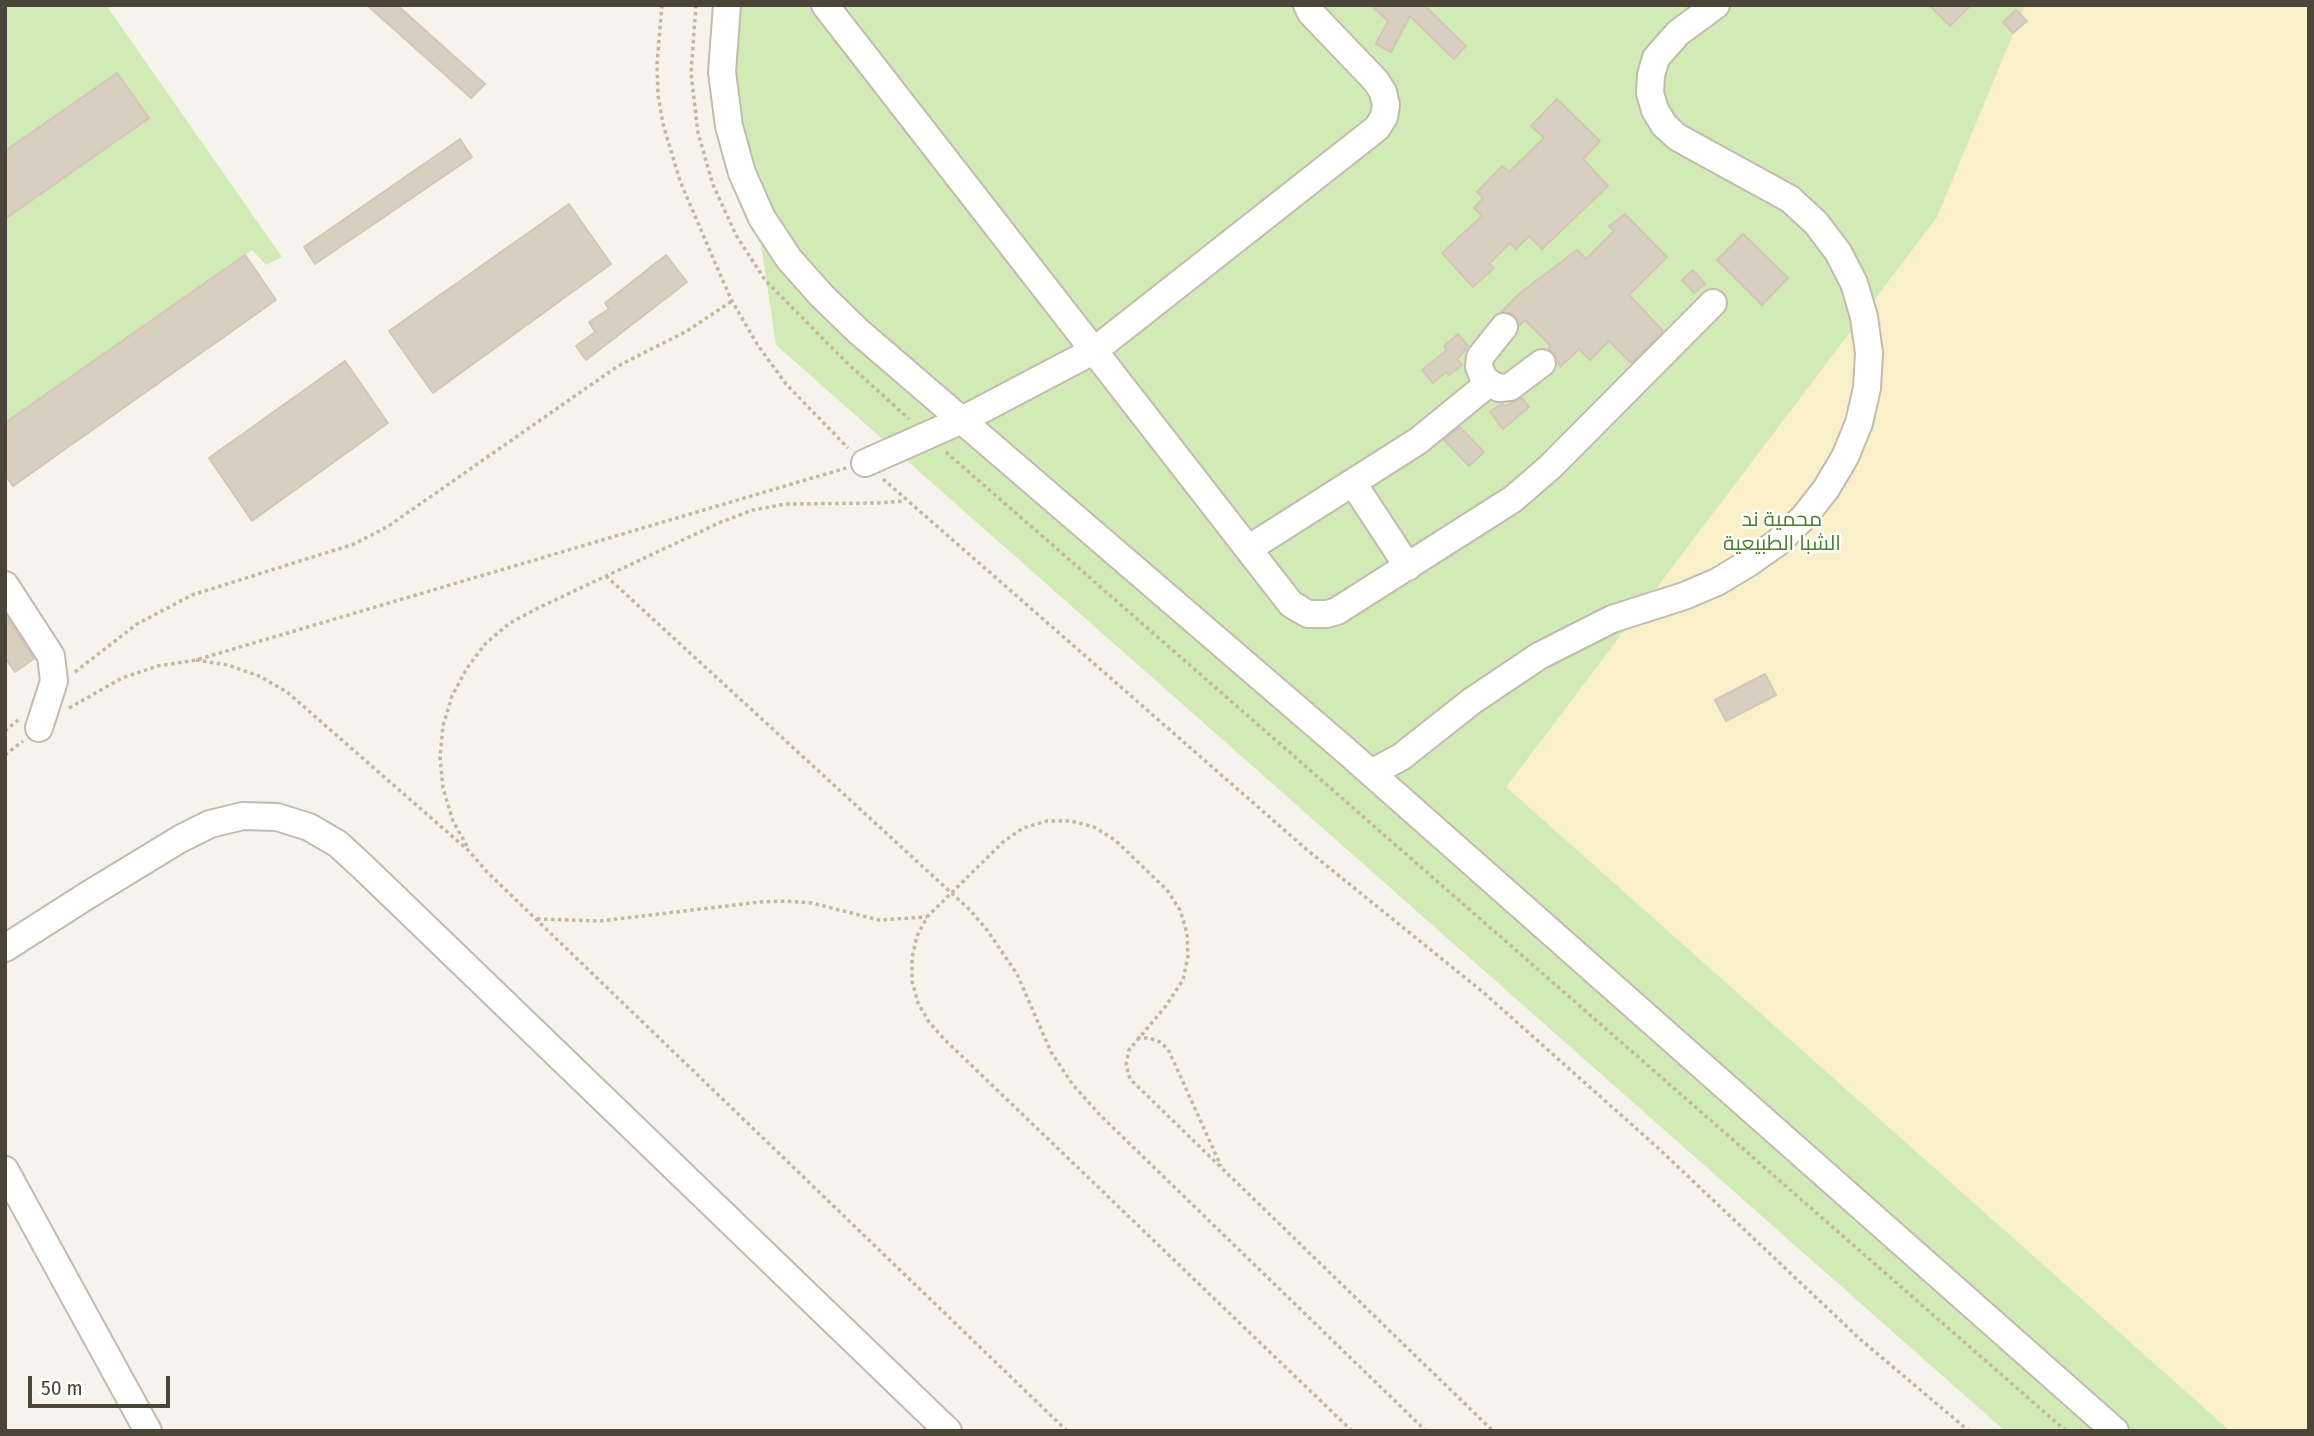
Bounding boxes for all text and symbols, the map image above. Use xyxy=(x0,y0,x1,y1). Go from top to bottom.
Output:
park label: محمية ند الشبا الطبيعية xyxy=(1723,507,1841,557)
scale bar xyxy=(32,1362,173,1406)
text: 50 m xyxy=(41,1375,83,1401)

